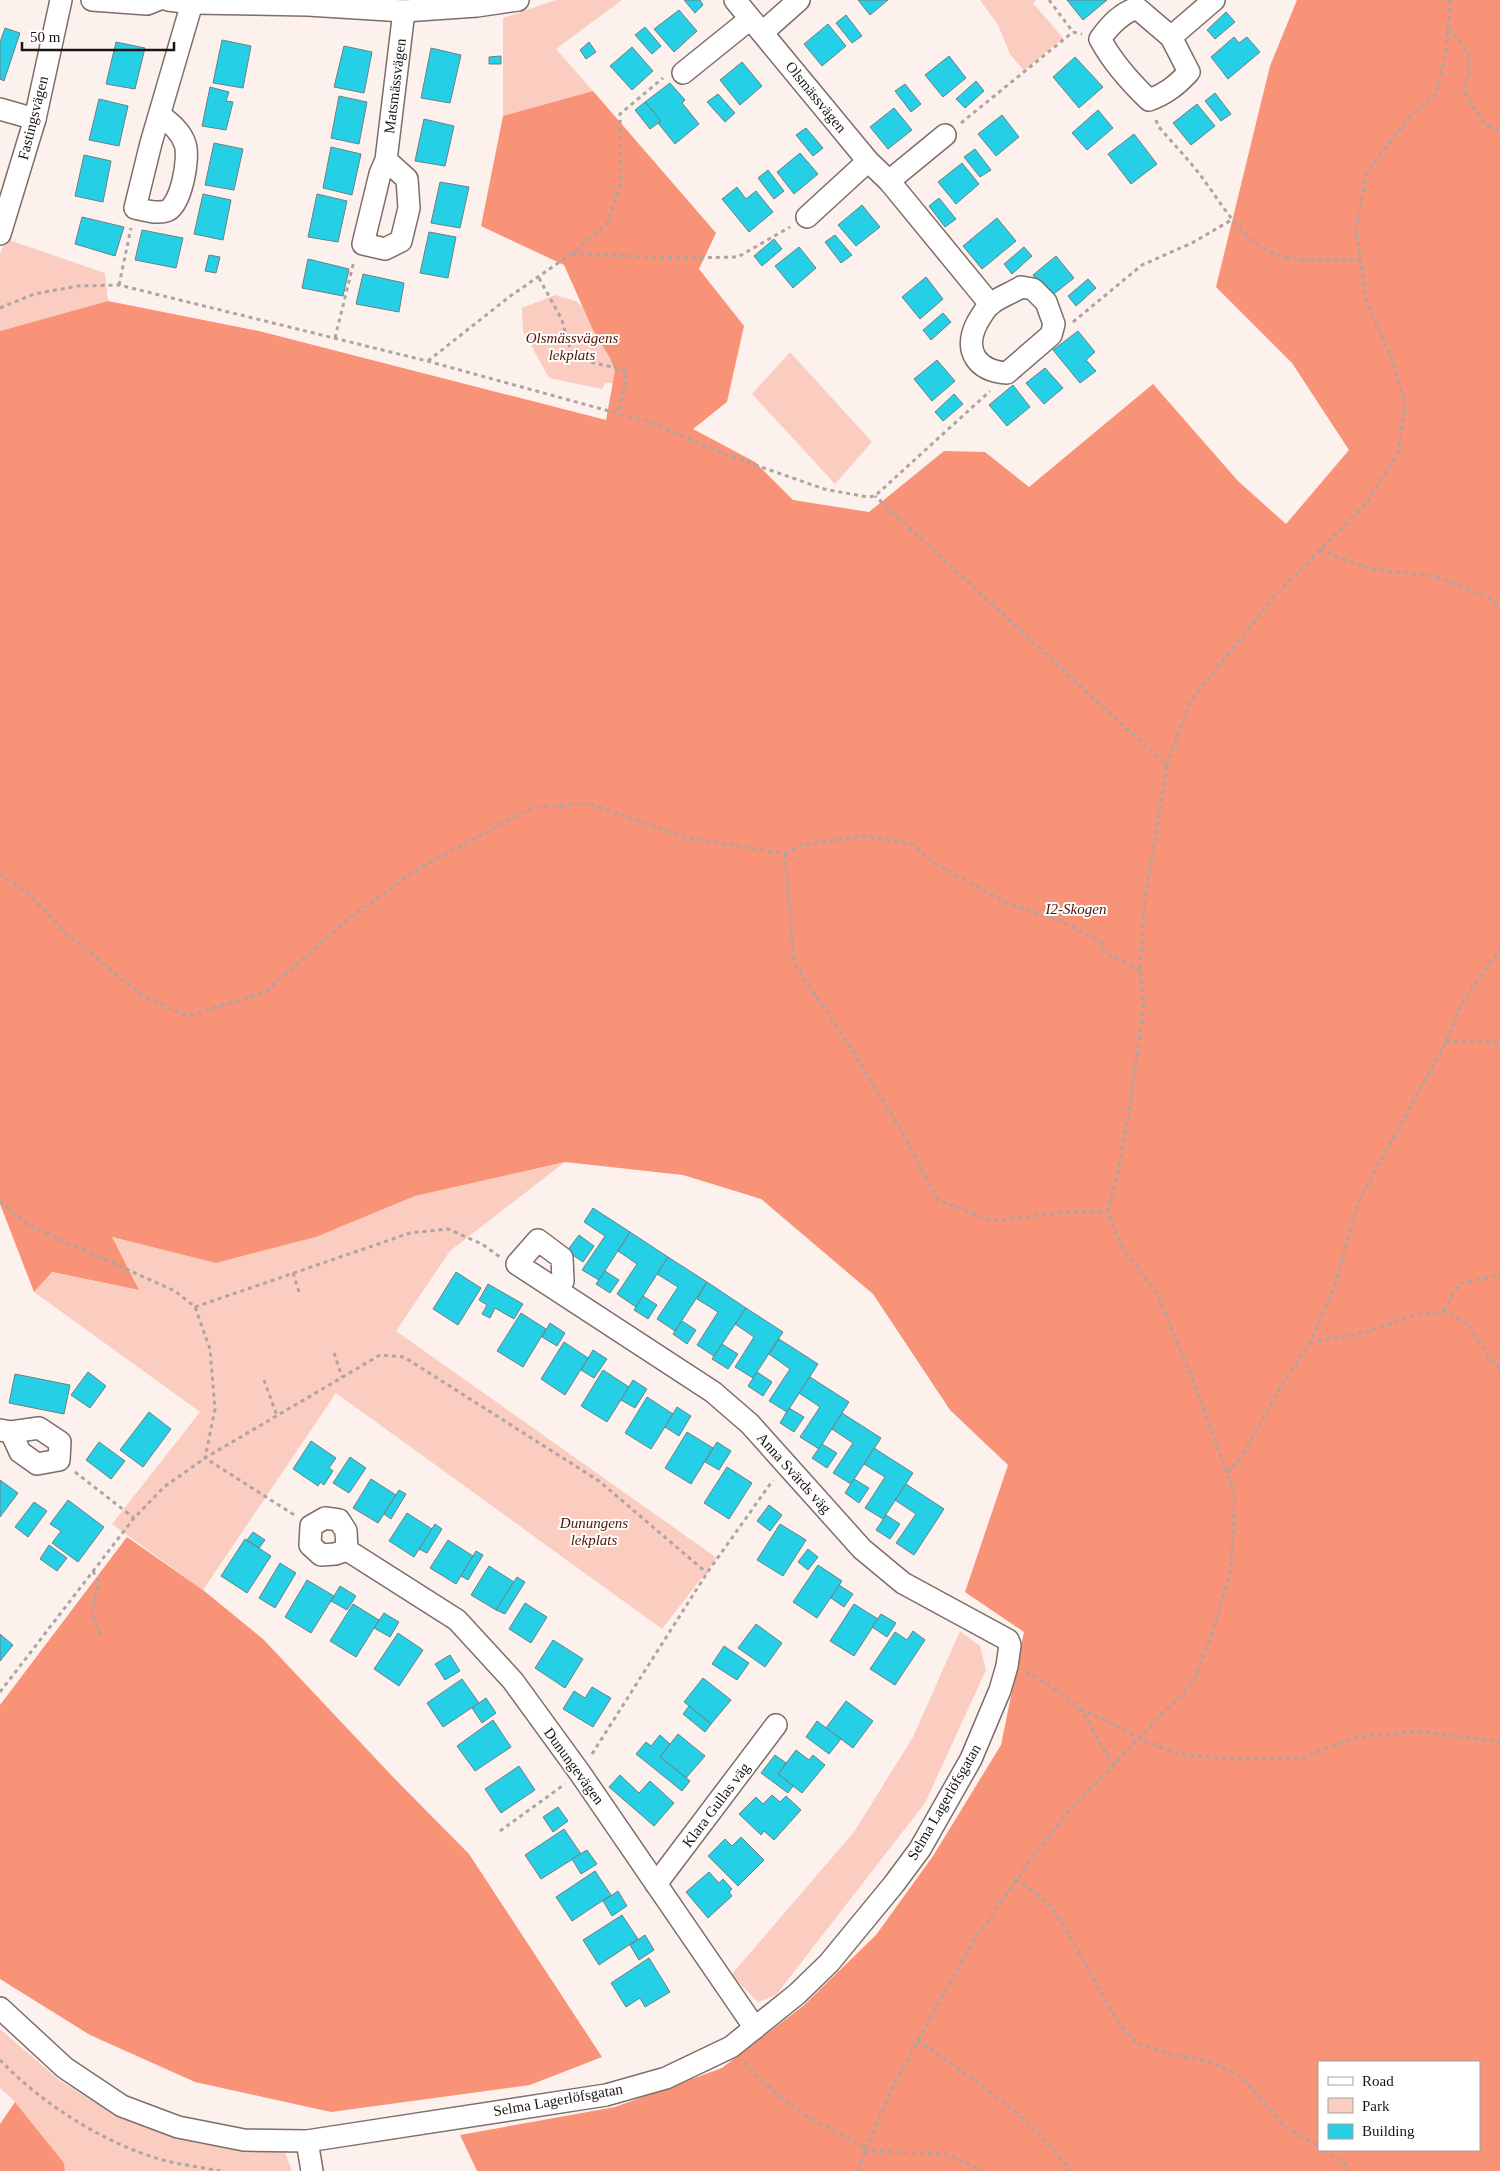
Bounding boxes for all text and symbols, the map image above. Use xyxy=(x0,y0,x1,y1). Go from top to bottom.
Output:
scale bar xyxy=(22,20,175,52)
text: 50 m xyxy=(30,29,61,45)
street label: Matsmässvägen xyxy=(381,37,409,135)
street label: Olsmässvägen xyxy=(783,58,850,136)
street label: Fastingsvägen xyxy=(15,74,51,162)
park label: Olsmässvägens lekplats xyxy=(526,330,618,363)
park label: I2-Skogen xyxy=(1045,901,1106,917)
street label: Anna Svärds väg xyxy=(754,1430,835,1517)
park label: Dunungens lekplats xyxy=(559,1515,628,1548)
street label: Dunungevägen xyxy=(541,1725,607,1808)
street label: Selma Lagerlöfsgatan xyxy=(904,1741,984,1863)
street label: Klara Gullas väg xyxy=(679,1759,753,1850)
legend xyxy=(1318,2061,1480,2151)
text: Road xyxy=(1362,2073,1394,2089)
street label: Selma Lagerlöfsgatan xyxy=(492,2081,624,2119)
text: Park xyxy=(1362,2098,1390,2114)
text: Building xyxy=(1362,2123,1415,2139)

